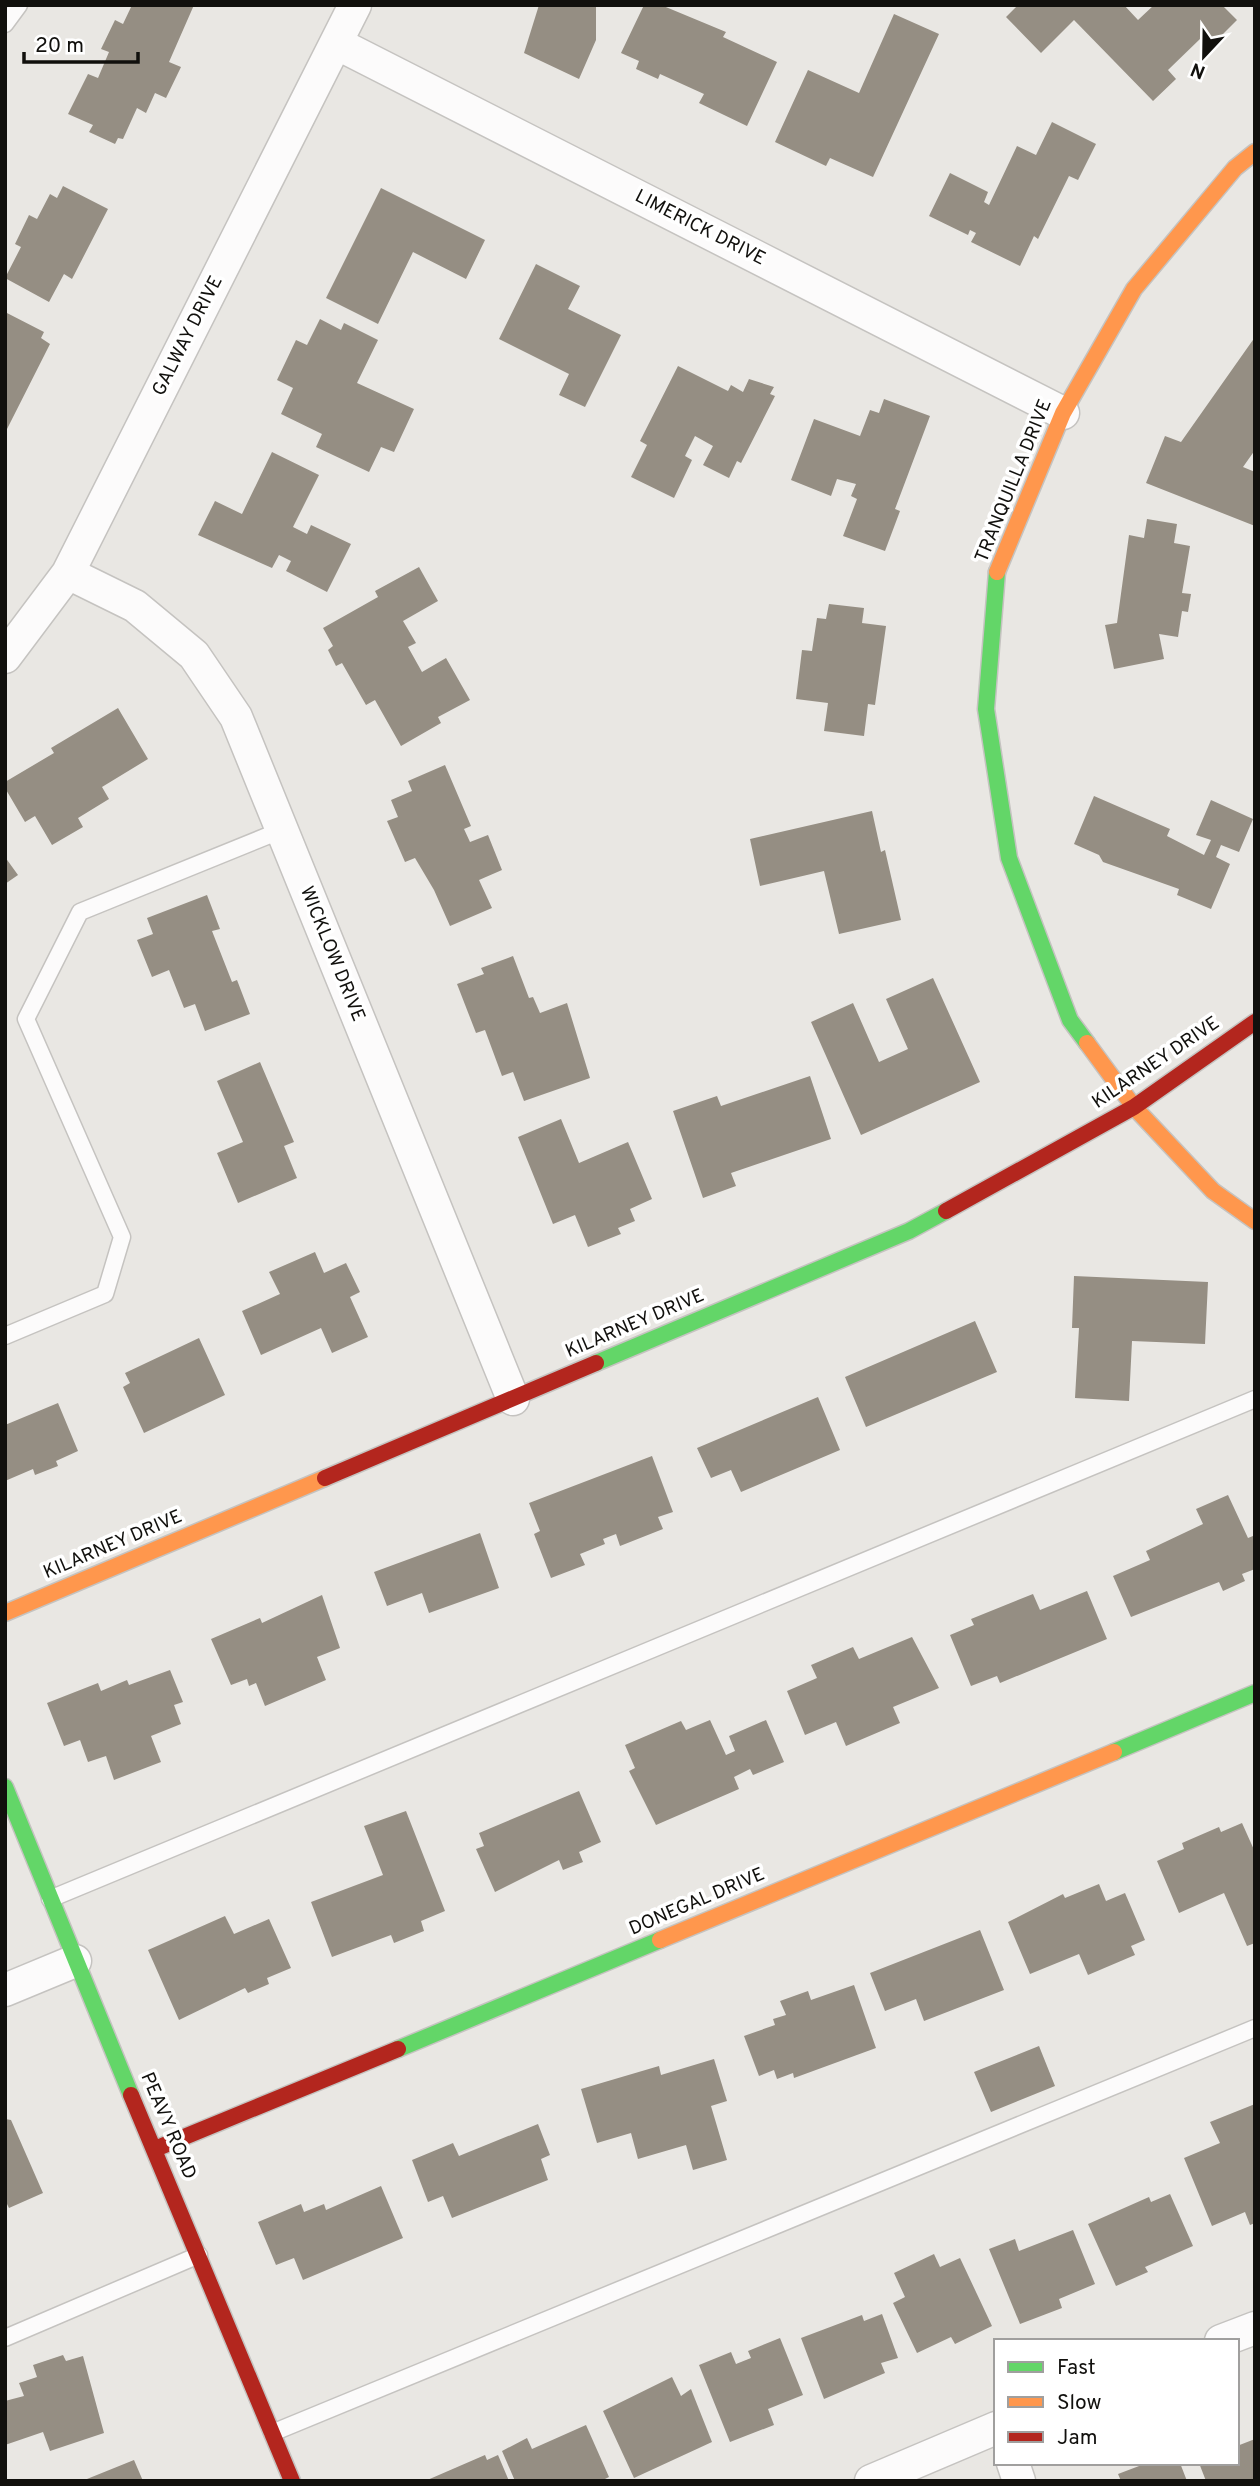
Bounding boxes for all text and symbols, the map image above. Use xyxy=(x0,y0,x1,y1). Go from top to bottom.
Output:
scale bar xyxy=(24,21,138,65)
north arrow xyxy=(1169,21,1239,91)
text: 20 m xyxy=(35,33,84,60)
text: N xyxy=(1188,56,1209,84)
street label: LIMERICK DRIVE xyxy=(631,185,769,271)
street label: GALWAY DRIVE xyxy=(147,272,229,400)
street label: TRANQUILLA DRIVE xyxy=(970,396,1058,566)
street label: WICKLOW DRIVE xyxy=(294,883,370,1025)
street label: KILARNEY DRIVE xyxy=(1088,1012,1224,1114)
street label: KILARNEY DRIVE xyxy=(562,1284,708,1364)
street label: KILARNEY DRIVE xyxy=(40,1505,186,1585)
street label: DONEGAL DRIVE xyxy=(626,1863,768,1941)
street label: PEAVY ROAD xyxy=(135,2069,201,2183)
legend xyxy=(994,2339,1239,2465)
text: Fast xyxy=(1057,2355,1096,2382)
text: Slow xyxy=(1057,2390,1102,2417)
text: Jam xyxy=(1057,2425,1098,2452)

